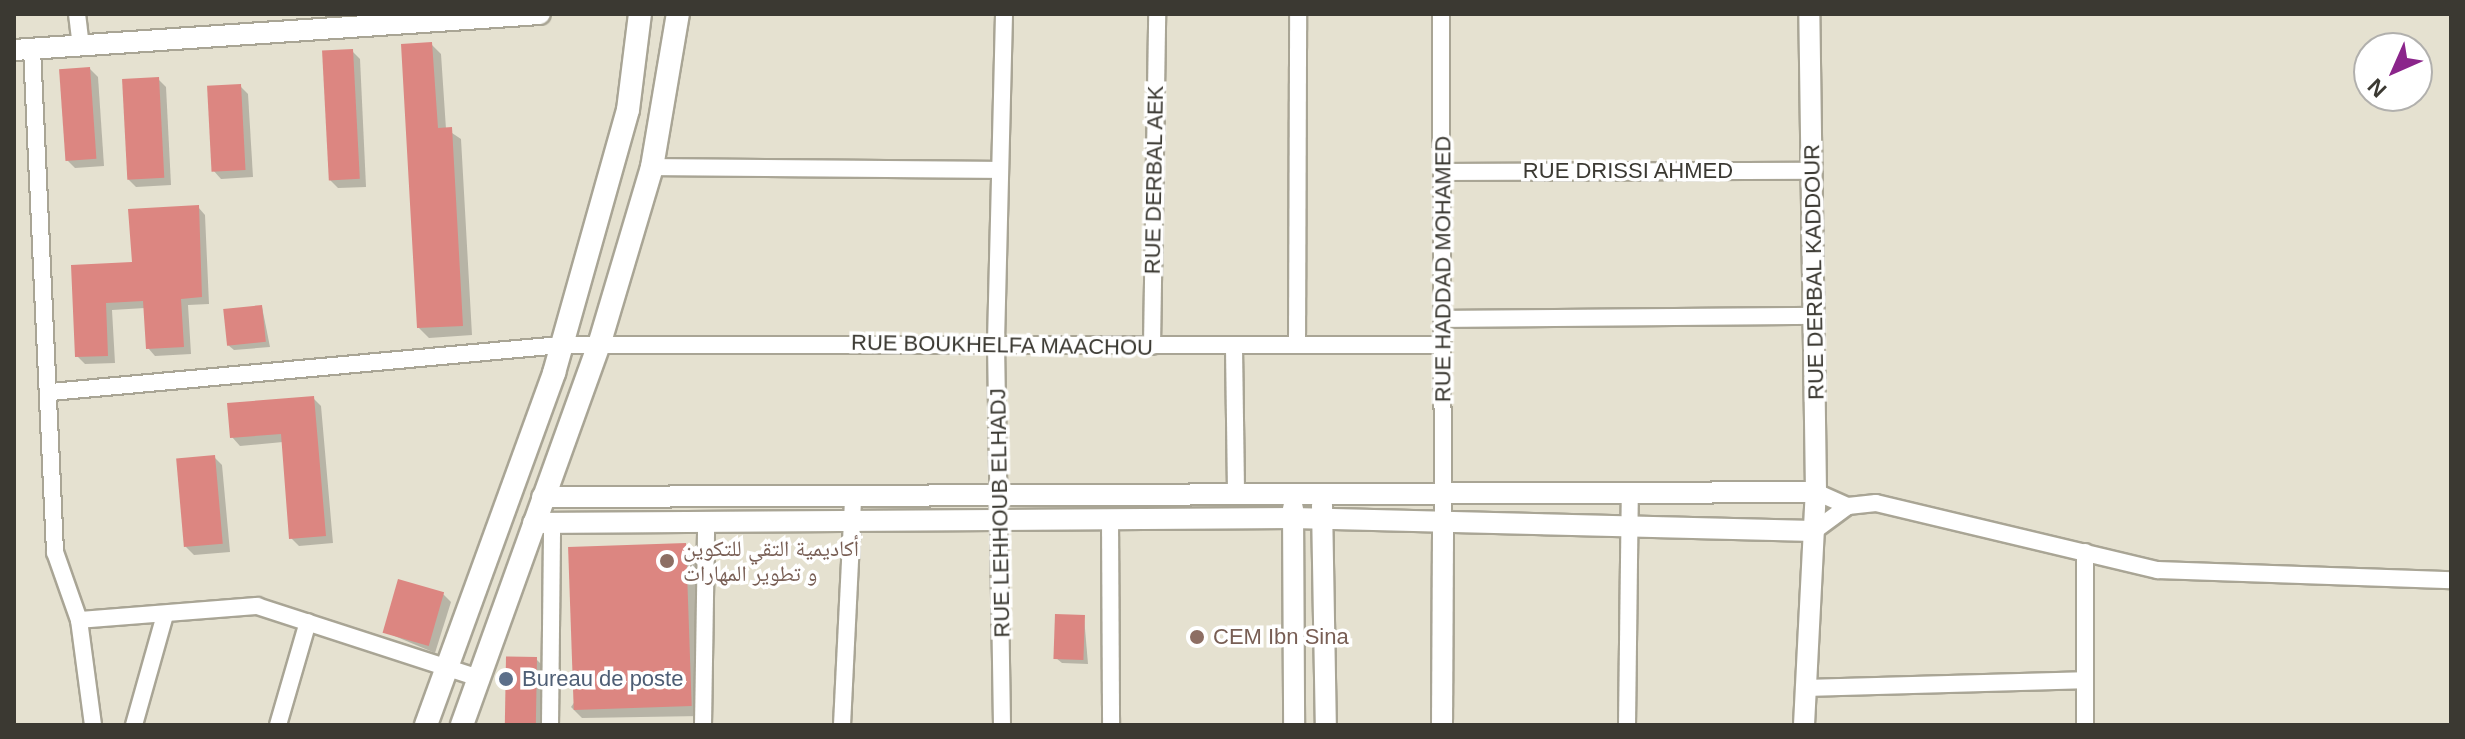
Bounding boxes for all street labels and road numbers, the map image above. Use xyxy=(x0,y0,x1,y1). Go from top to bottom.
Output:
street label: RUE DERBAL AEK xyxy=(1139,84,1169,276)
street label: RUE HADDAD MOHAMED xyxy=(1430,136,1456,402)
street label: RUE DERBAL KADDOUR xyxy=(1799,143,1829,401)
street label: RUE DRISSI AHMED xyxy=(1522,158,1734,184)
street label: RUE BOUKHELFA MAACHOU xyxy=(850,329,1154,361)
street label: RUE LEHHOUB ELHADJ xyxy=(985,388,1015,638)

